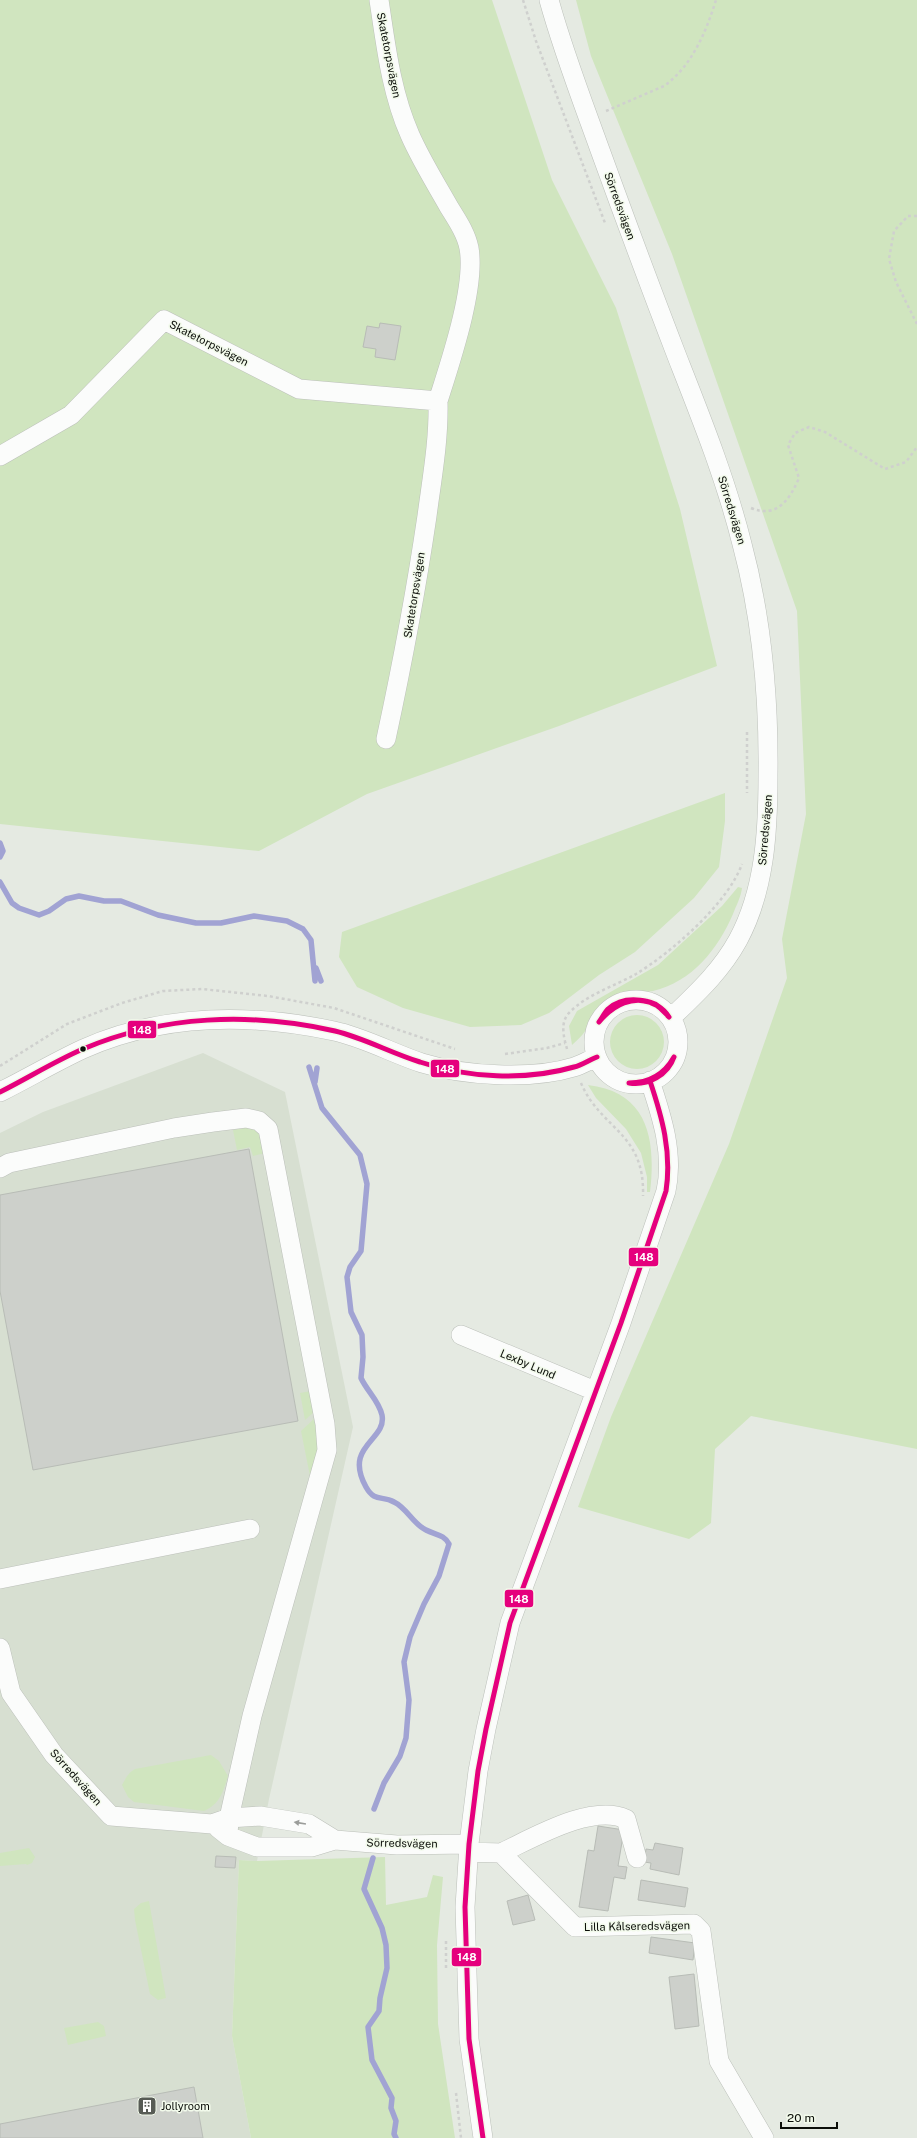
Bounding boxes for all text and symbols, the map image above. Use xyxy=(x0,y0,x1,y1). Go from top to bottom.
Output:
street label: Skatetorpsvägen xyxy=(375,11,403,99)
street label: Sörredsvägen xyxy=(602,170,638,242)
street label: Skatetorpsvägen xyxy=(168,318,250,368)
street label: Sörredsvägen xyxy=(716,474,748,546)
street label: Skatetorpsvägen xyxy=(401,551,427,639)
street label: Sörredsvägen xyxy=(756,794,774,866)
line badge: 148 xyxy=(127,1020,157,1039)
text: 148 xyxy=(132,1024,152,1036)
unlabelled marker xyxy=(78,1044,88,1054)
line badge: 148 xyxy=(430,1059,460,1078)
text: 148 xyxy=(435,1063,455,1075)
line badge: 148 xyxy=(628,1247,659,1267)
text: 148 xyxy=(634,1251,654,1263)
street label: Lexby Lund xyxy=(499,1347,557,1381)
line badge: 148 xyxy=(504,1589,534,1608)
text: 148 xyxy=(509,1593,529,1605)
street label: Sörredsvägen xyxy=(48,1747,104,1807)
one-way arrow xyxy=(294,1820,306,1826)
street label: Sörredsvägen xyxy=(366,1836,438,1850)
street label: Lilla Kålseredsvägen xyxy=(584,1919,690,1933)
line badge: 148 xyxy=(451,1947,482,1967)
text: 148 xyxy=(457,1951,477,1963)
building icon: Jollyroom xyxy=(136,2095,158,2117)
place label: Jollyroom xyxy=(161,2100,210,2112)
scale bar xyxy=(781,2104,837,2130)
text: 20 m xyxy=(787,2111,815,2125)

